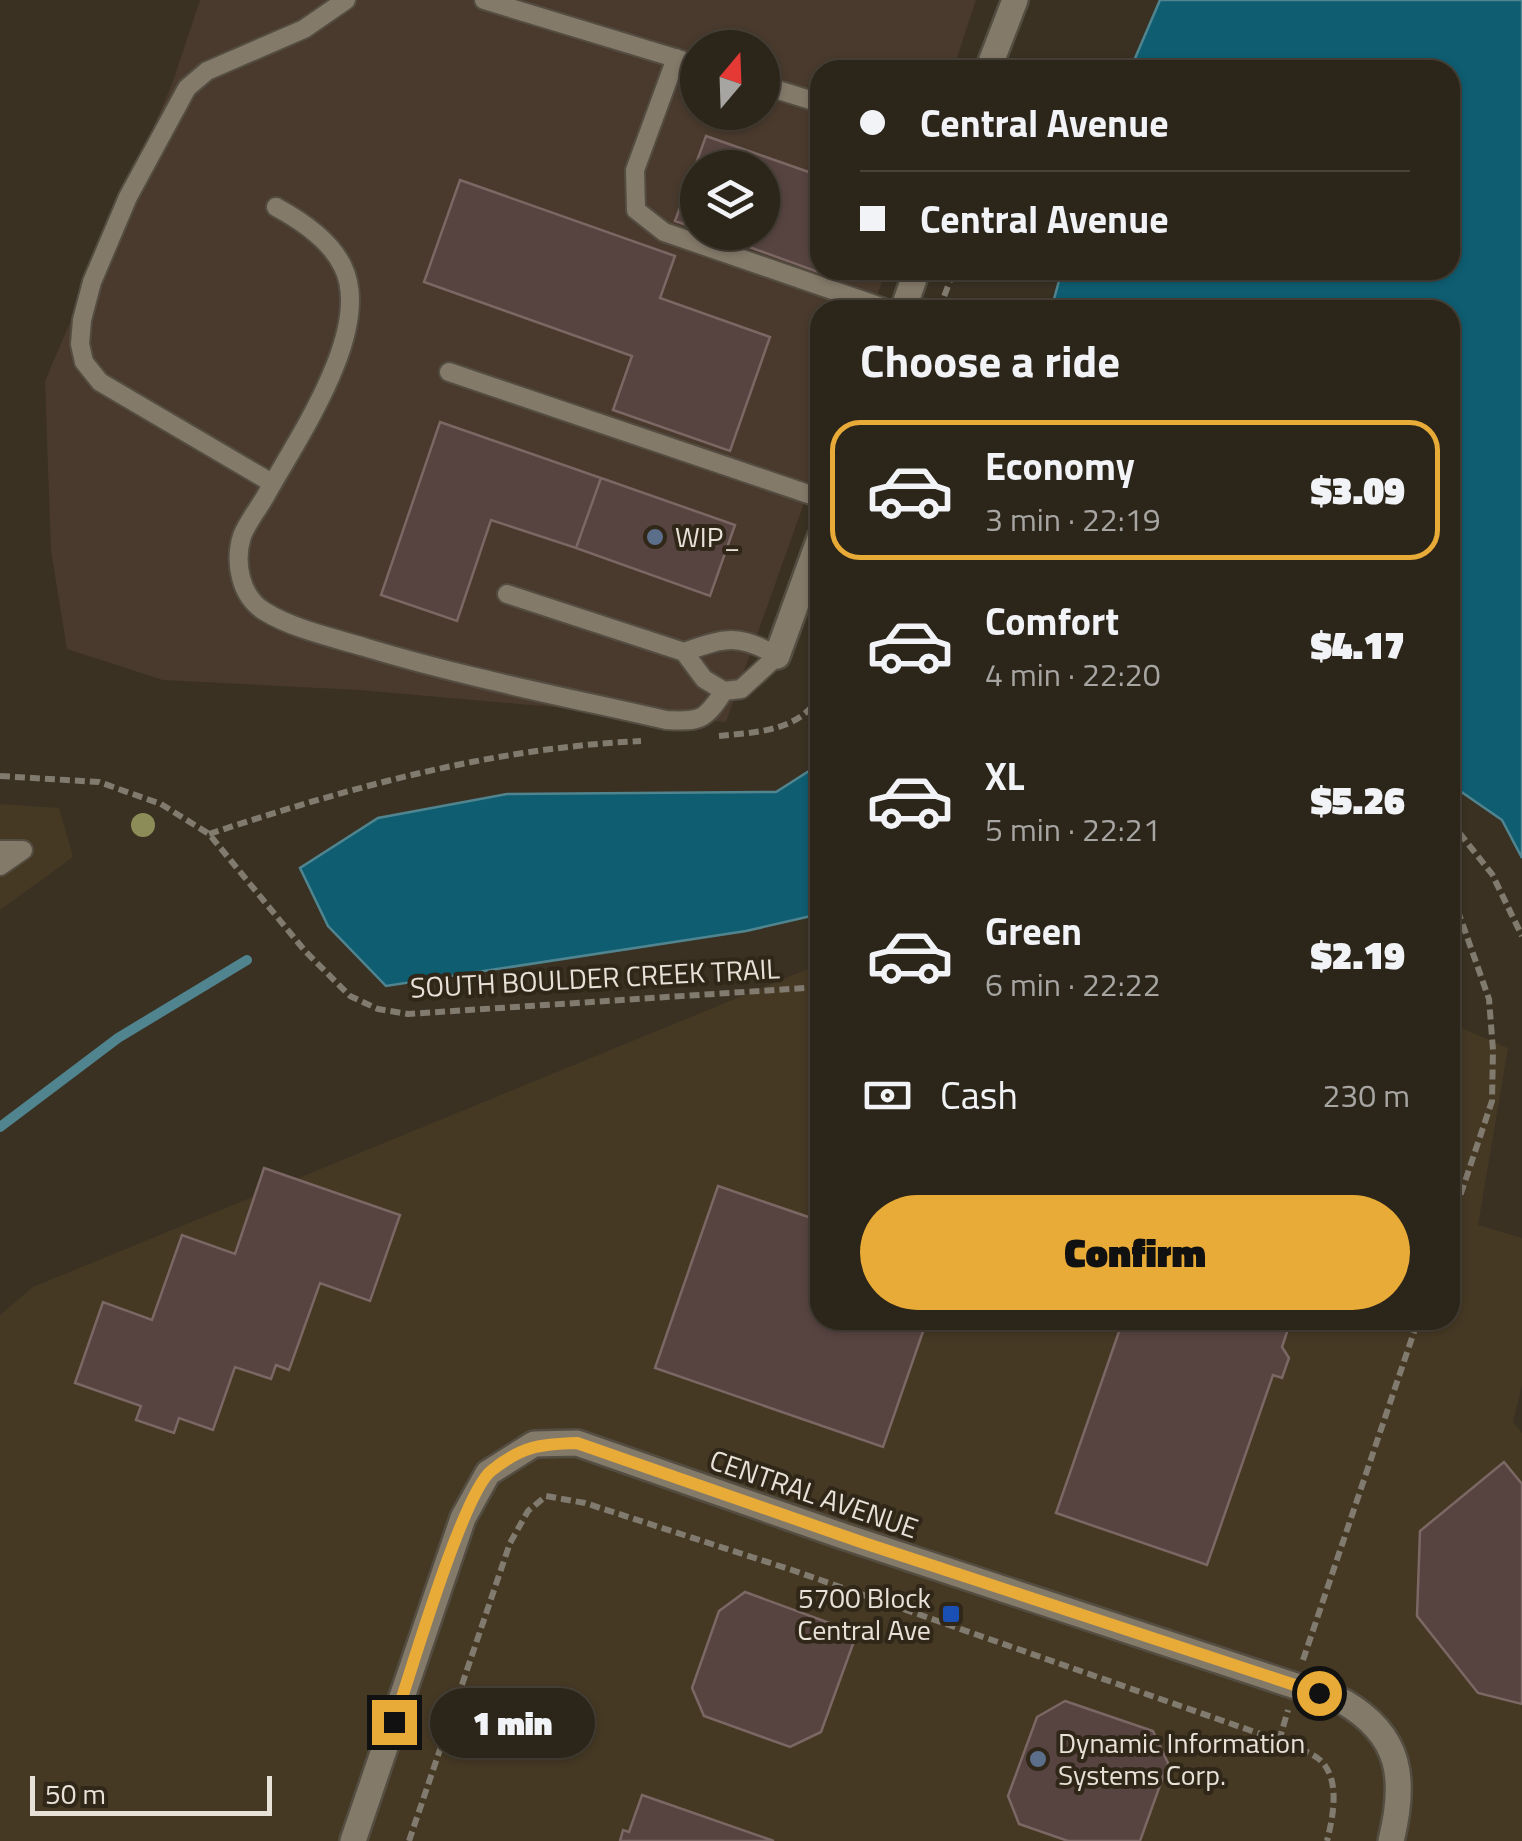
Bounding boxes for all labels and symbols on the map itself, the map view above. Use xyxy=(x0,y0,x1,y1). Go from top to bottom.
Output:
north arrow xyxy=(680,30,780,130)
place label: WIP_ xyxy=(675,515,741,558)
marker: WIP_ xyxy=(644,526,666,548)
street label: SOUTH BOULDER CREEK TRAIL xyxy=(409,946,781,1009)
street label: CENTRAL AVENUE xyxy=(704,1438,924,1549)
place label: 5700 Block Central Ave xyxy=(797,1576,931,1651)
marker: 5700 Block Central Ave xyxy=(940,1603,962,1625)
route start xyxy=(1297,1671,1342,1716)
callout: 1 min xyxy=(429,1687,594,1757)
route end xyxy=(372,1700,417,1745)
place label: Dynamic Information Systems Corp. xyxy=(1058,1721,1305,1796)
marker: Dynamic Information Systems Corp. xyxy=(1027,1748,1049,1770)
scale bar xyxy=(30,1771,272,1816)

